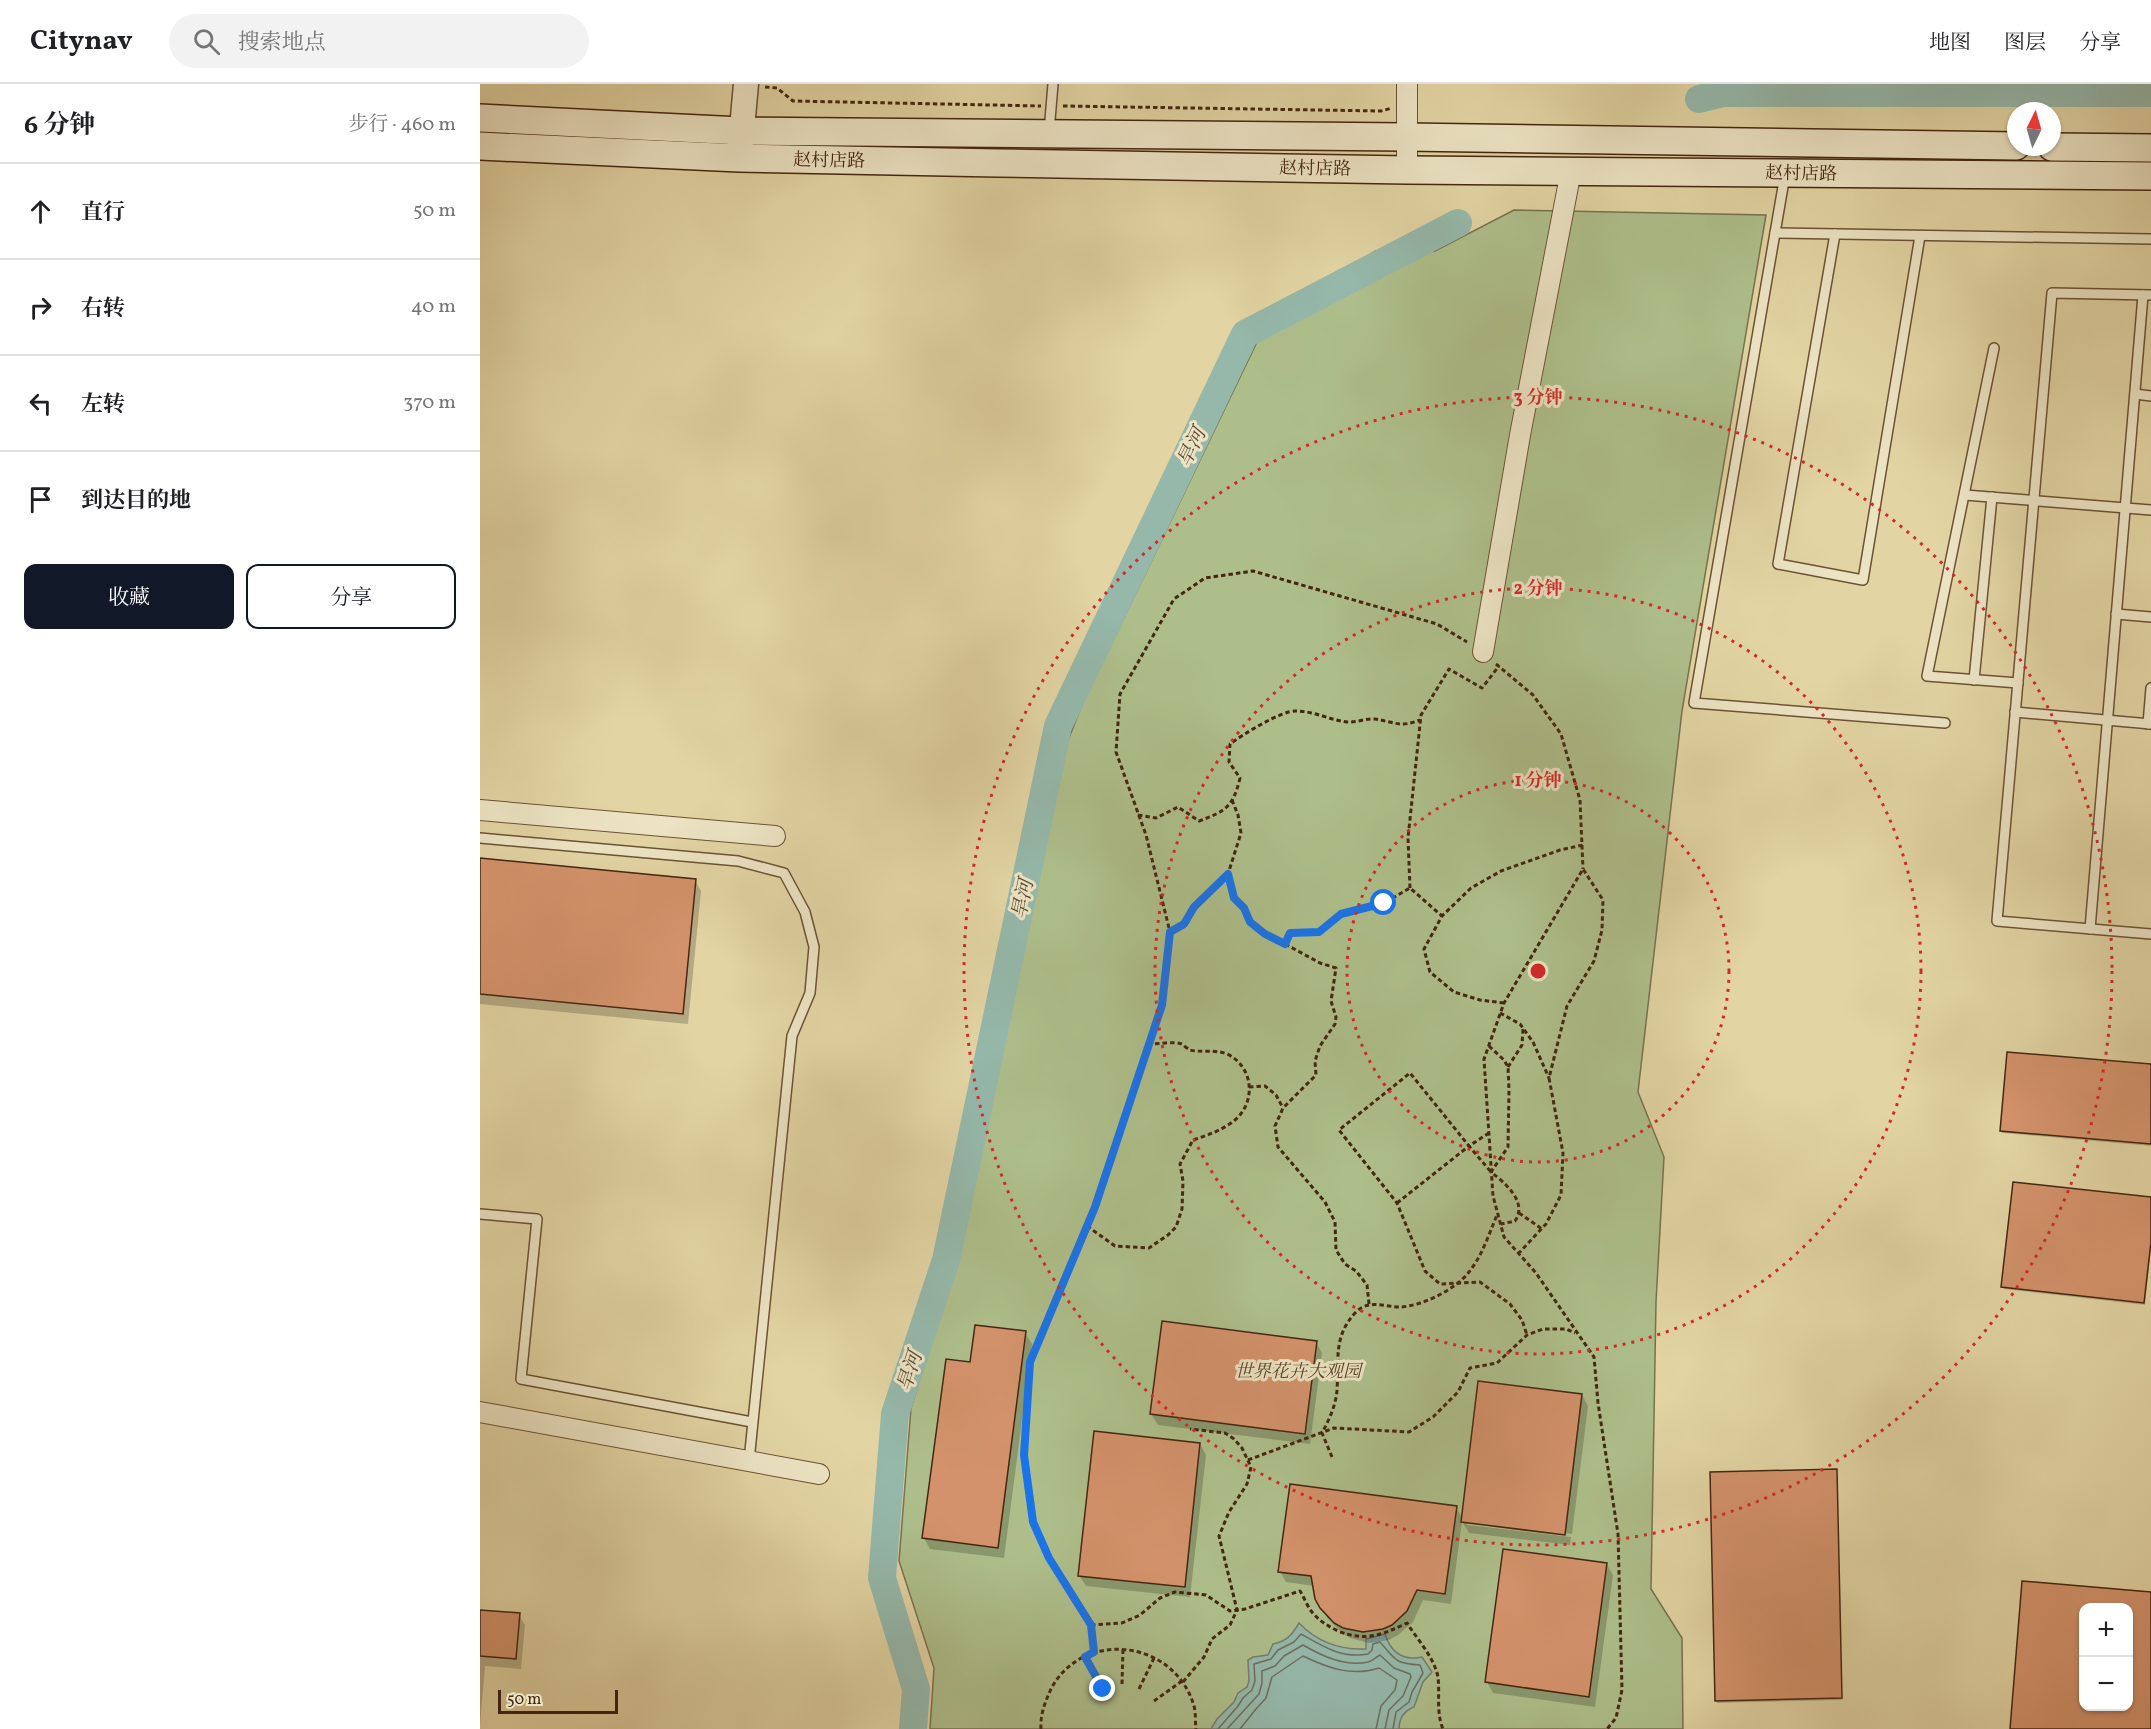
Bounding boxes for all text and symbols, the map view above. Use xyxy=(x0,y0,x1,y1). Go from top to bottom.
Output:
search box xyxy=(169,14,589,68)
text: Citynav xyxy=(30,22,133,61)
icon: search xyxy=(190,25,223,58)
text: 搜索地点 xyxy=(238,28,326,59)
text: 地图 xyxy=(1929,29,1971,58)
text: 图层 xyxy=(2004,29,2046,58)
text: 分享 xyxy=(2079,29,2121,58)
north arrow xyxy=(2007,102,2061,156)
text: 6 分钟 xyxy=(24,108,95,144)
text: 步行 · 460 m xyxy=(349,111,456,139)
street label: 赵村店路 xyxy=(793,148,865,175)
street label: 赵村店路 xyxy=(1279,156,1351,183)
street label: 赵村店路 xyxy=(1765,161,1837,188)
icon: ahead xyxy=(24,195,57,228)
text: 50 m xyxy=(413,197,456,225)
text: 直行 xyxy=(81,198,125,229)
icon: right xyxy=(24,291,57,324)
text: 40 m xyxy=(411,293,456,321)
text: 右转 xyxy=(81,294,125,325)
text: 3 分钟 xyxy=(1514,386,1562,411)
icon: left xyxy=(24,387,57,420)
text: 370 m xyxy=(403,389,456,417)
text: 左转 xyxy=(81,390,125,421)
water label: 旱河 xyxy=(1171,421,1215,472)
icon: arrive xyxy=(24,483,57,516)
text: 到达目的地 xyxy=(81,486,191,517)
button: 收藏 xyxy=(24,564,234,629)
button: 分享 xyxy=(246,564,456,629)
text: 2 分钟 xyxy=(1514,577,1562,602)
text: 1 分钟 xyxy=(1515,769,1561,794)
water label: 旱河 xyxy=(1006,874,1042,922)
route start xyxy=(1370,889,1396,915)
centre of rings xyxy=(1528,961,1548,981)
water label: 旱河 xyxy=(891,1345,931,1395)
park label: 世界花卉大观园 xyxy=(1235,1360,1364,1385)
map controls xyxy=(2079,1603,2133,1711)
button: + xyxy=(2079,1603,2133,1657)
button: − xyxy=(2079,1657,2133,1711)
route end xyxy=(1089,1675,1115,1701)
scale bar xyxy=(498,1687,618,1714)
text: 50 m xyxy=(507,1689,541,1711)

